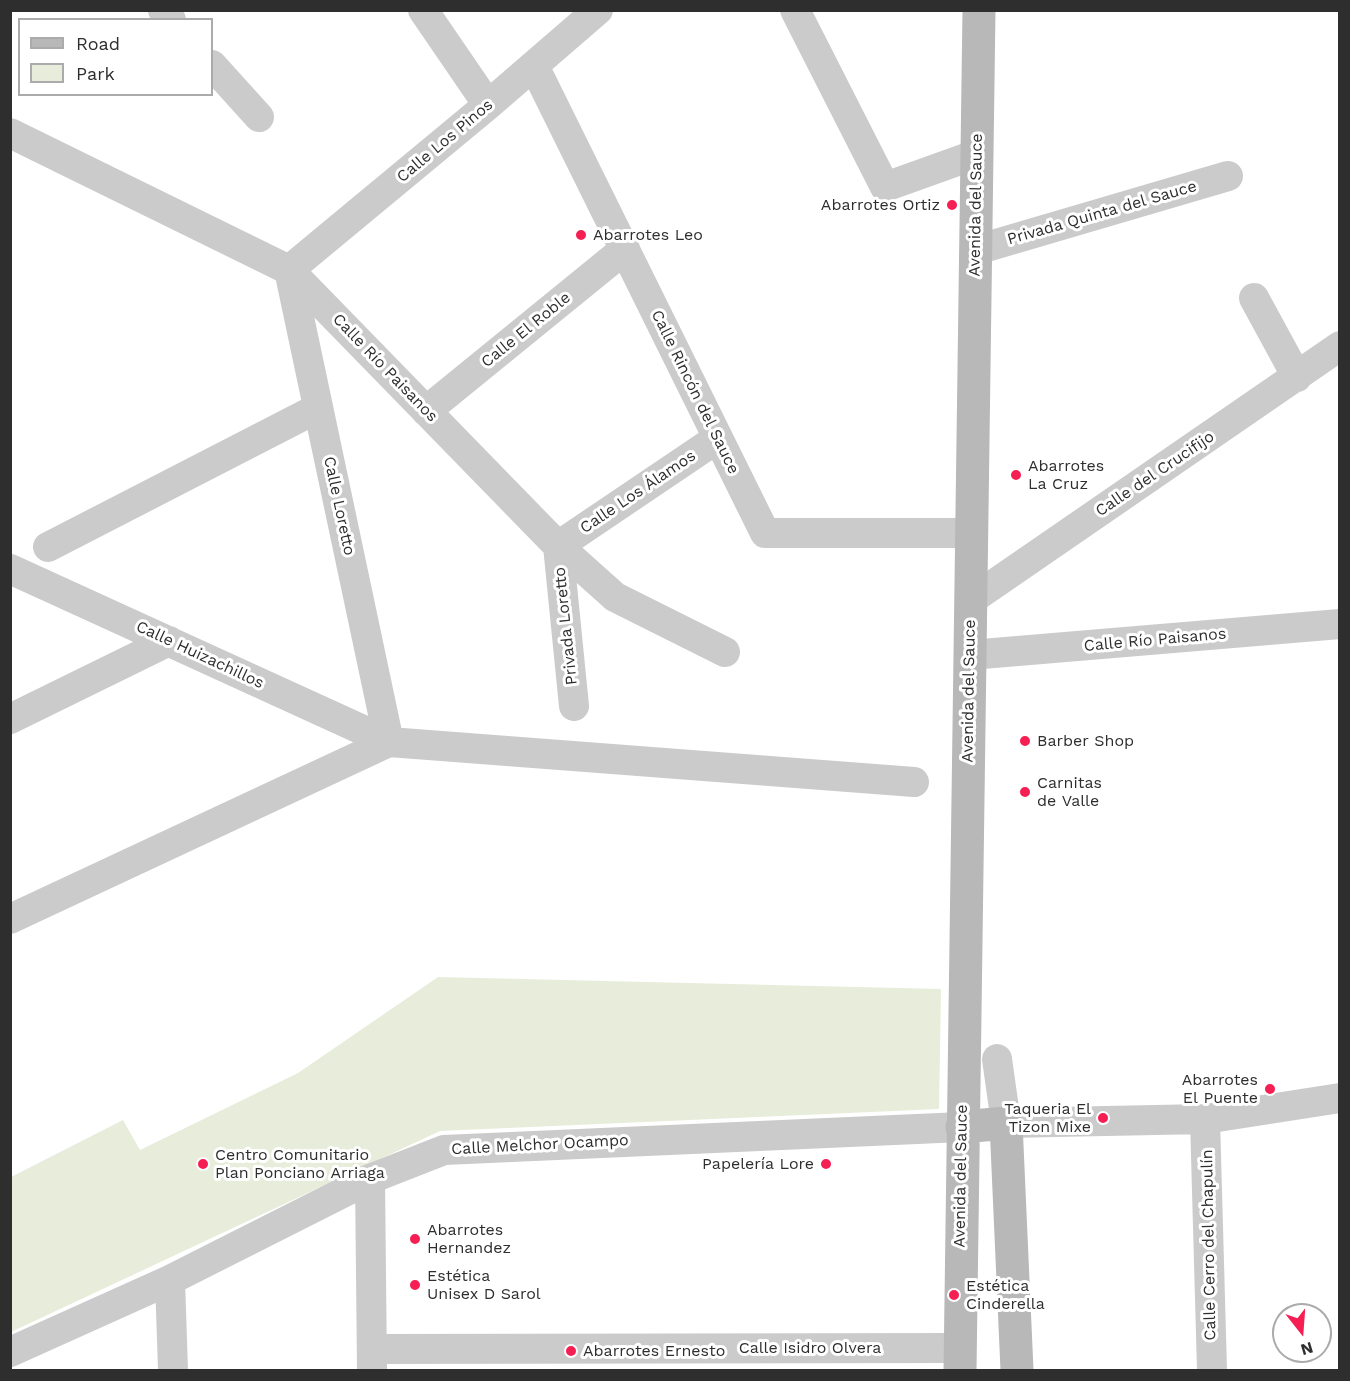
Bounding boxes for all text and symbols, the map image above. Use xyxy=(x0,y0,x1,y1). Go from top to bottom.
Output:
legend xyxy=(18,18,213,96)
text: Road xyxy=(76,33,120,54)
text: Park xyxy=(76,63,115,84)
street label: Calle Los Pinos xyxy=(393,95,497,187)
street label: Avenida del Sauce xyxy=(965,133,987,277)
street label: Privada Quinta del Sauce xyxy=(1005,177,1199,249)
place label: Abarrotes Ortiz xyxy=(821,195,940,215)
marker: Abarrotes Ortiz xyxy=(945,198,959,212)
place label: Abarrotes Leo xyxy=(593,225,703,245)
marker: Abarrotes Leo xyxy=(574,228,588,242)
street label: Calle El Roble xyxy=(478,288,574,372)
street label: Calle Rincón del Sauce xyxy=(647,307,743,477)
street label: Calle Río Paisanos xyxy=(328,310,442,426)
street label: Calle del Crucifijo xyxy=(1092,427,1218,521)
street label: Calle Los Álamos xyxy=(577,446,699,538)
street label: Calle Loretto xyxy=(319,455,359,557)
place label: Abarrotes La Cruz xyxy=(1028,456,1104,494)
marker: Abarrotes La Cruz xyxy=(1009,468,1023,482)
street label: Privada Loretto xyxy=(550,566,582,686)
street label: Calle Huizachillos xyxy=(133,617,267,693)
street label: Avenida del Sauce xyxy=(958,619,980,763)
street label: Calle Río Paisanos xyxy=(1083,624,1227,656)
place label: Barber Shop xyxy=(1037,731,1134,751)
marker: Barber Shop xyxy=(1018,734,1032,748)
place label: Carnitas de Valle xyxy=(1037,773,1102,811)
marker: Carnitas de Valle xyxy=(1018,785,1032,799)
place label: Abarrotes El Puente xyxy=(1182,1070,1258,1108)
marker: Abarrotes El Puente xyxy=(1263,1082,1277,1096)
place label: Taqueria El Tizon Mixe xyxy=(1004,1099,1091,1137)
street label: Avenida del Sauce xyxy=(950,1104,972,1248)
marker: Taqueria El Tizon Mixe xyxy=(1096,1111,1110,1125)
street label: Calle Melchor Ocampo xyxy=(451,1131,629,1159)
place label: Centro Comunitario Plan Ponciano Arriaga xyxy=(215,1145,385,1183)
street label: Calle Cerro del Chapulín xyxy=(1198,1149,1220,1341)
place label: Papelería Lore xyxy=(702,1154,814,1174)
marker: Centro Comunitario Plan Ponciano Arriaga xyxy=(196,1157,210,1171)
marker: Papelería Lore xyxy=(819,1157,833,1171)
place label: Abarrotes Hernandez xyxy=(427,1220,511,1258)
marker: Abarrotes Hernandez xyxy=(408,1232,422,1246)
place label: Estética Unisex D Sarol xyxy=(427,1266,541,1304)
place label: Estética Cinderella xyxy=(966,1276,1045,1314)
marker: Estética Unisex D Sarol xyxy=(408,1278,422,1292)
marker: Estética Cinderella xyxy=(947,1288,961,1302)
north arrow xyxy=(1272,1303,1332,1363)
street label: Calle Isidro Olvera xyxy=(739,1338,881,1358)
text: N xyxy=(1298,1338,1315,1360)
place label: Abarrotes Ernesto xyxy=(583,1341,725,1361)
marker: Abarrotes Ernesto xyxy=(564,1344,578,1358)

